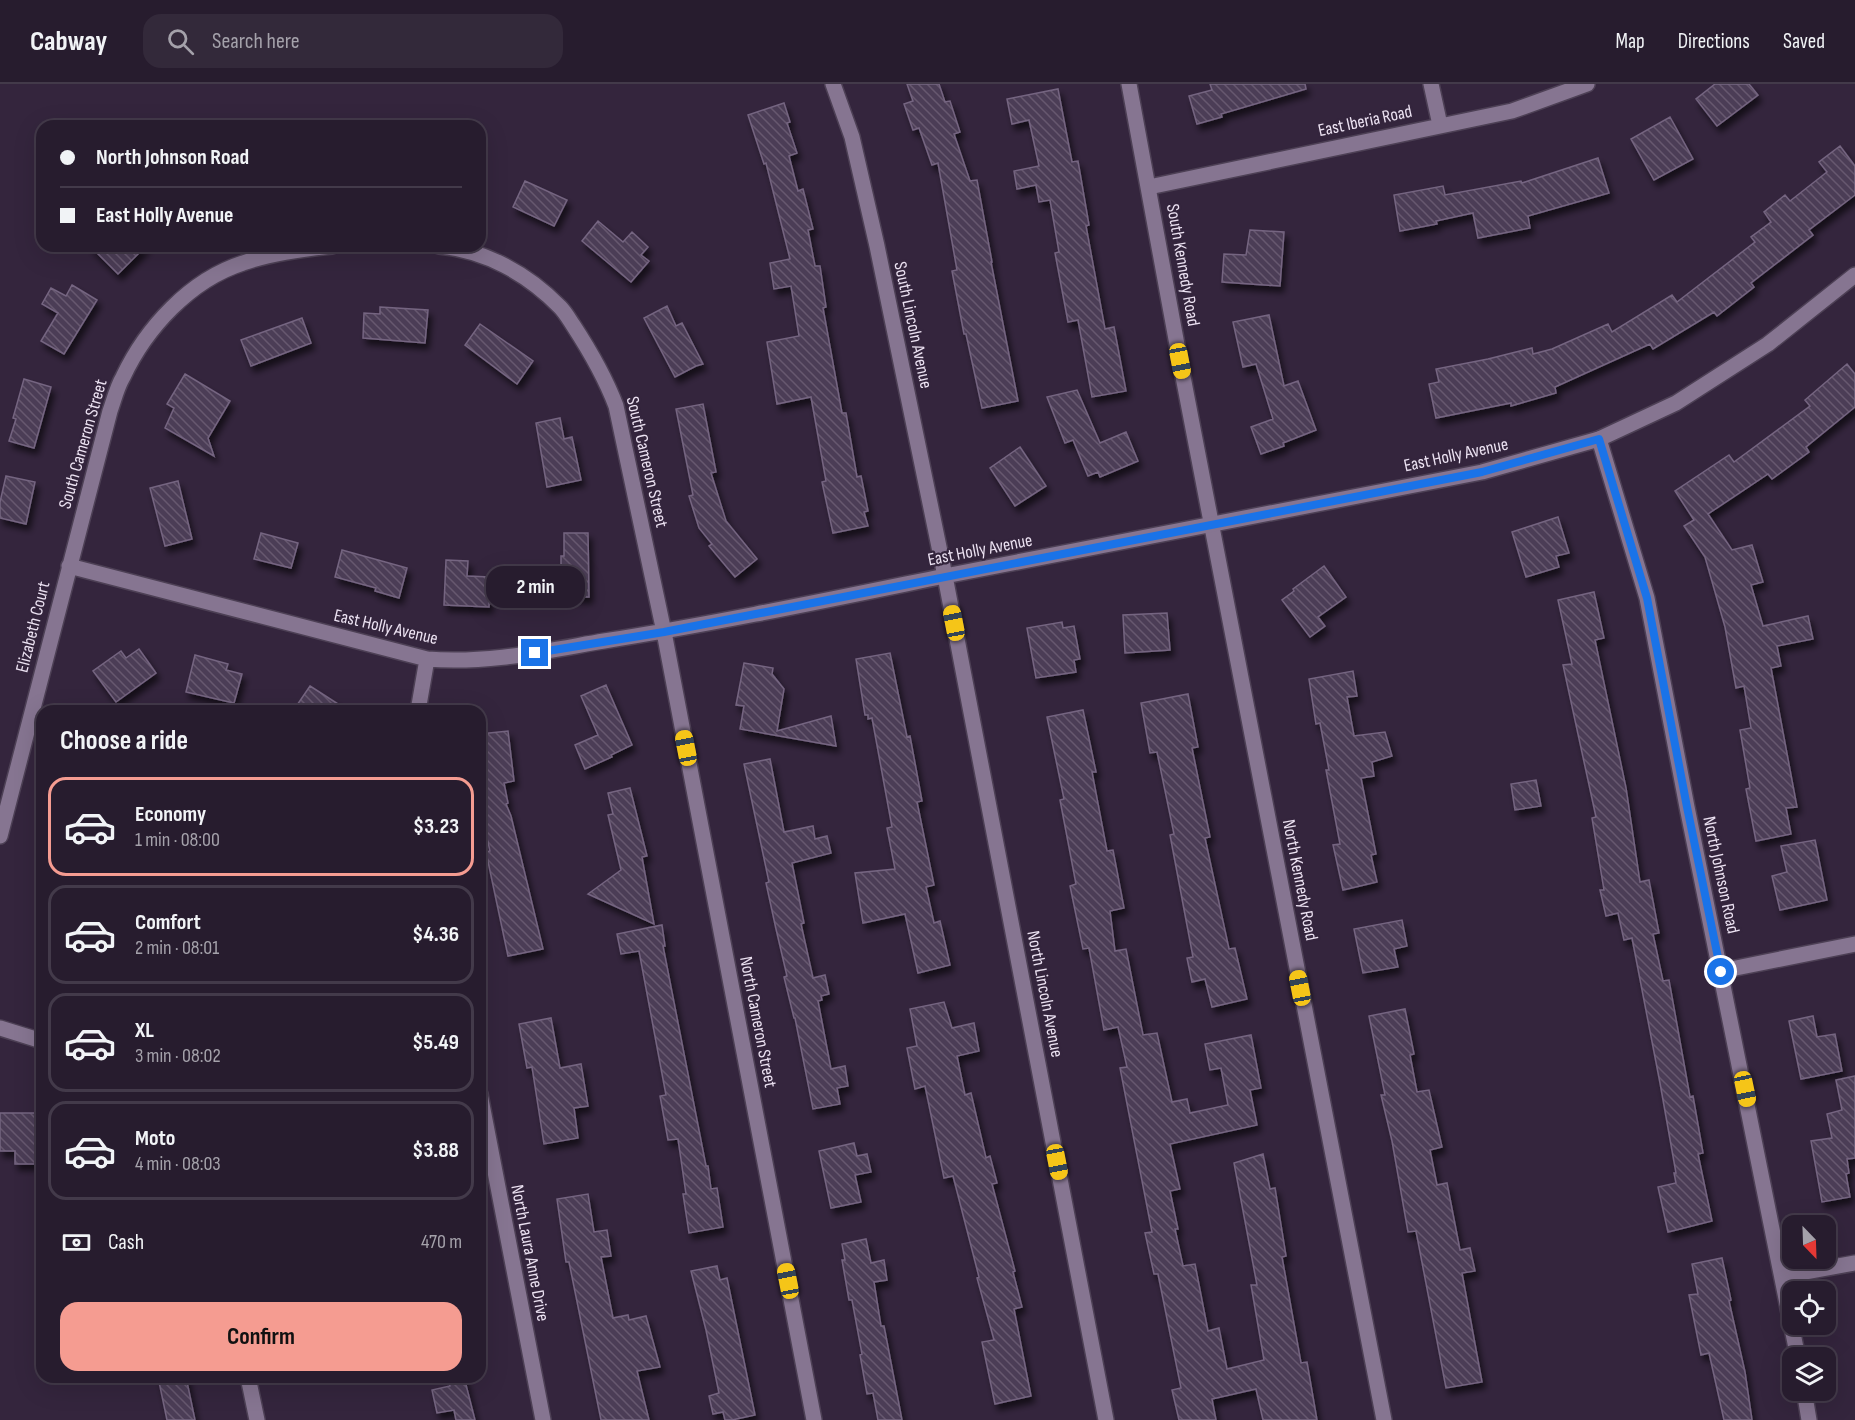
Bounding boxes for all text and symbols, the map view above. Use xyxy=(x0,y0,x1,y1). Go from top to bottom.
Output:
search box xyxy=(143,14,563,68)
text: Cabway xyxy=(30,25,107,58)
icon: search xyxy=(164,25,197,58)
text: Search here xyxy=(212,28,300,55)
text: Map xyxy=(1615,29,1645,54)
text: Directions xyxy=(1678,29,1750,54)
text: Saved xyxy=(1783,29,1825,54)
street label: East Iberia Road xyxy=(1316,101,1414,141)
text: North Johnson Road xyxy=(96,144,249,171)
text: East Holly Avenue xyxy=(96,202,234,229)
street label: South Kennedy Road xyxy=(1162,202,1204,328)
street label: South Lincoln Avenue xyxy=(889,260,937,390)
car xyxy=(1168,342,1192,380)
street label: South Cameron Street xyxy=(54,376,112,511)
street label: South Cameron Street xyxy=(622,394,672,530)
street label: East Holly Avenue xyxy=(1402,434,1510,476)
street label: East Holly Avenue xyxy=(926,530,1034,570)
callout: 2 min xyxy=(486,566,584,608)
text: 2 min xyxy=(516,575,555,599)
street label: Elizabeth Court xyxy=(12,579,55,675)
car xyxy=(942,604,966,642)
street label: East Holly Avenue xyxy=(332,605,440,649)
route end xyxy=(521,639,548,666)
text: Choose a ride xyxy=(60,725,188,757)
car xyxy=(674,729,698,767)
icon: car xyxy=(63,800,117,854)
text: Economy xyxy=(135,801,206,828)
text: $3.23 xyxy=(413,813,459,840)
street label: North Johnson Road xyxy=(1698,815,1744,935)
street label: North Kennedy Road xyxy=(1278,818,1322,942)
text: 1 min · 08:00 xyxy=(135,828,220,852)
icon: car xyxy=(63,908,117,962)
text: Comfort xyxy=(135,909,201,936)
text: $4.36 xyxy=(412,921,459,948)
street label: North Lincoln Avenue xyxy=(1022,929,1068,1059)
text: 2 min · 08:01 xyxy=(135,936,219,960)
street label: North Cameron Street xyxy=(735,955,781,1090)
route start xyxy=(1707,958,1734,985)
car xyxy=(1288,969,1312,1007)
icon: car xyxy=(63,1016,117,1070)
text: XL xyxy=(135,1017,154,1044)
text: $5.49 xyxy=(412,1029,459,1056)
text: 3 min · 08:02 xyxy=(135,1044,221,1068)
car xyxy=(1732,1070,1758,1108)
icon: car xyxy=(63,1124,117,1178)
text: Moto xyxy=(135,1125,175,1152)
text: $3.88 xyxy=(412,1137,459,1164)
car xyxy=(1045,1143,1069,1181)
text: 4 min · 08:03 xyxy=(135,1152,221,1176)
street label: North Laura Anne Drive xyxy=(506,1183,554,1323)
north arrow xyxy=(1782,1215,1836,1269)
map controls xyxy=(1782,1215,1836,1401)
icon: cash xyxy=(60,1226,93,1259)
text: Cash xyxy=(108,1229,144,1256)
text: 470 m xyxy=(421,1230,462,1254)
car xyxy=(776,1262,800,1300)
button: locate xyxy=(1782,1281,1836,1335)
button: Confirm xyxy=(60,1302,462,1371)
button: layers xyxy=(1782,1347,1836,1401)

